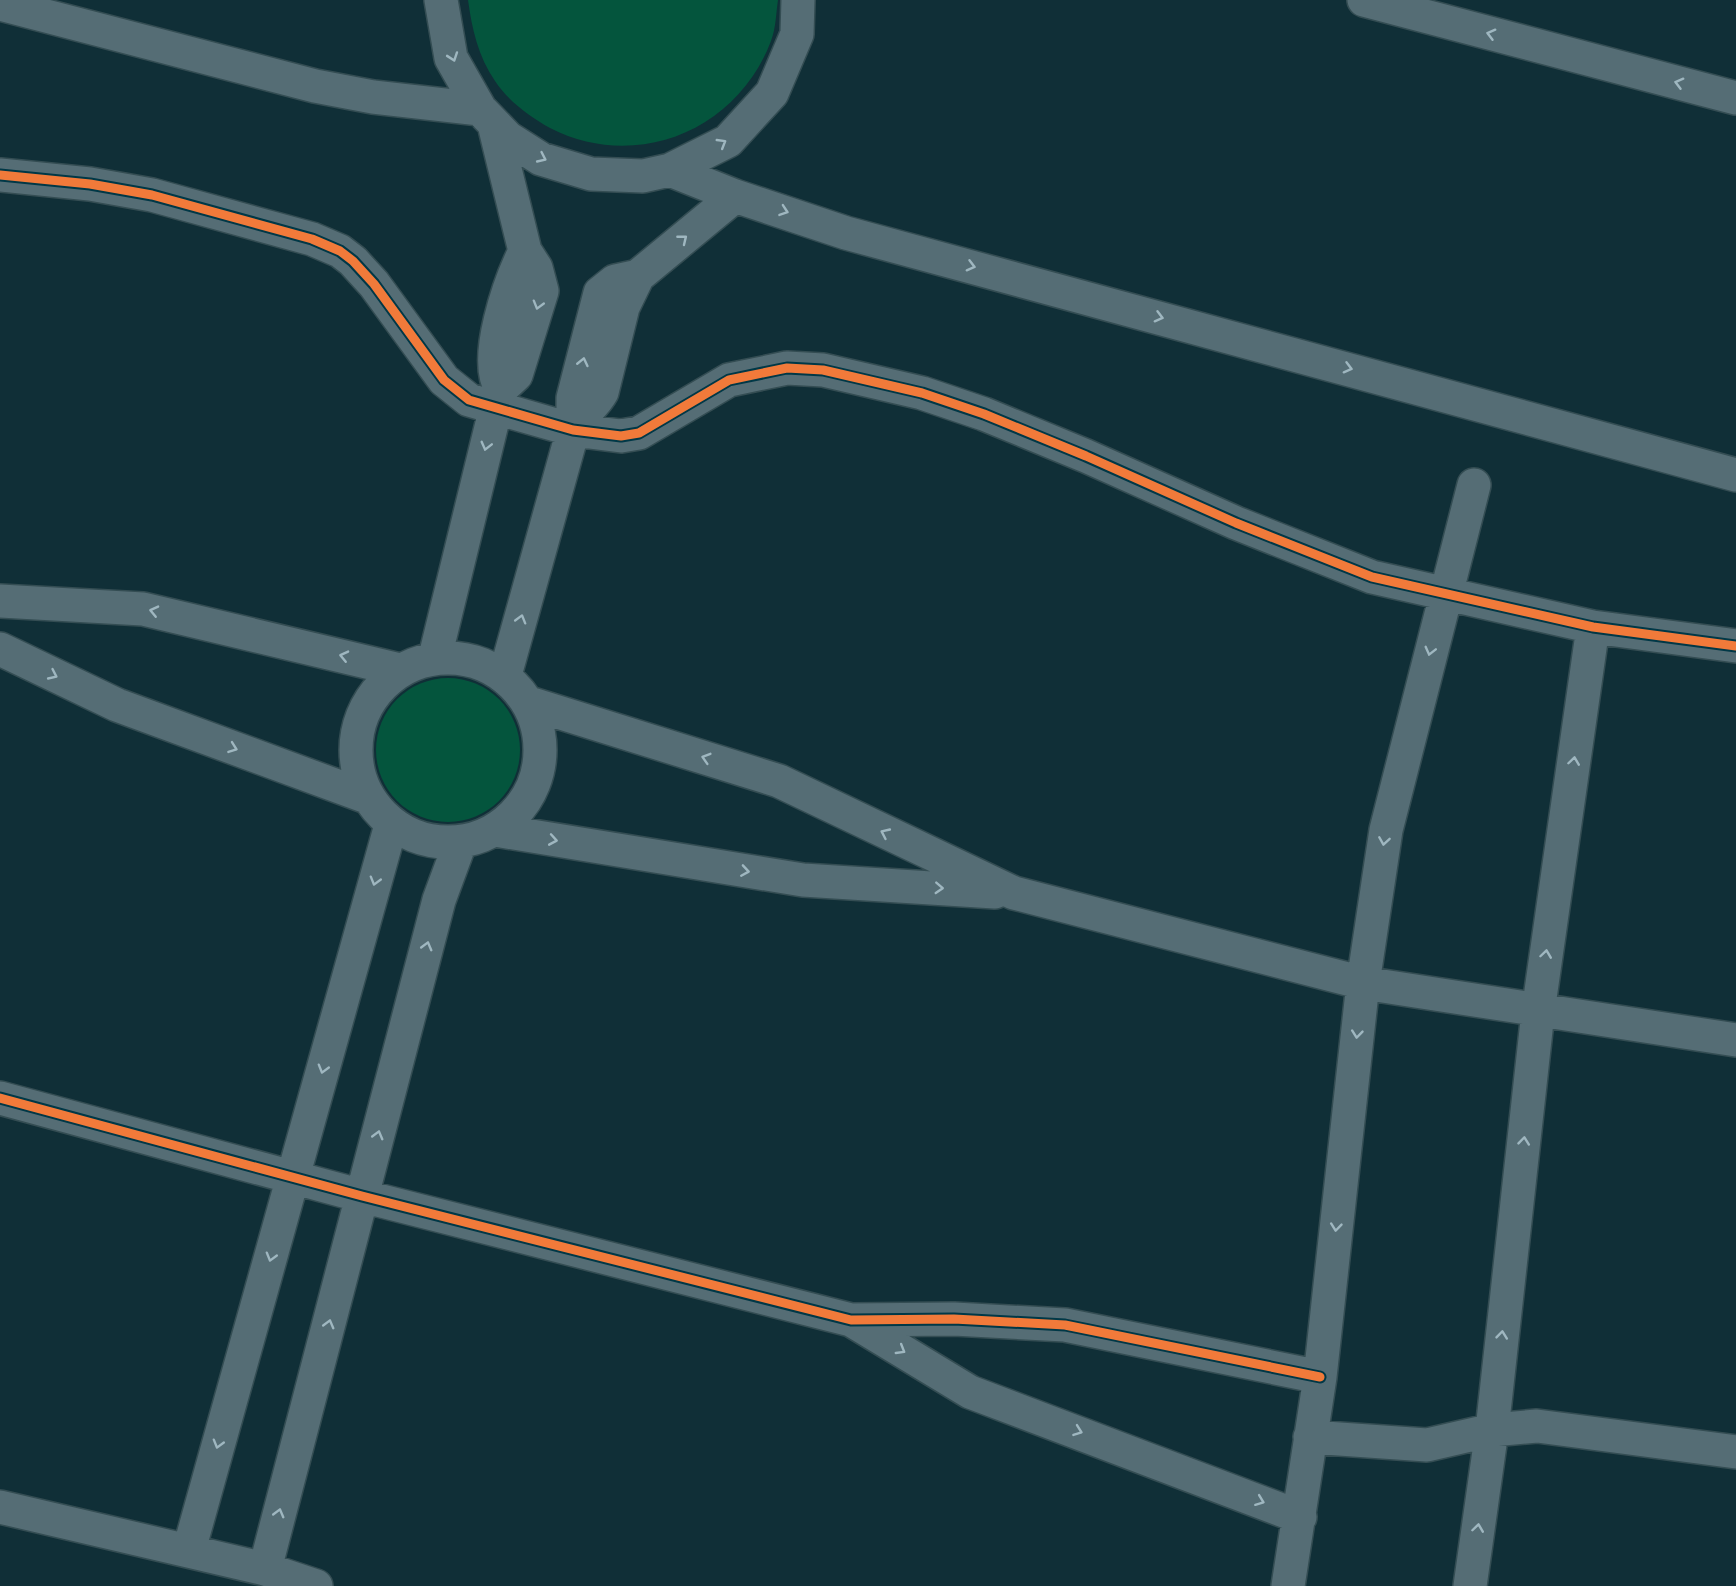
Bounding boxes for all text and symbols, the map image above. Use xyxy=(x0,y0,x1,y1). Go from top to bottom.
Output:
one-way arrow xyxy=(1486,28,1496,41)
one-way arrow xyxy=(445,51,458,62)
one-way arrow xyxy=(1675,78,1685,91)
one-way arrow xyxy=(716,139,726,150)
one-way arrow xyxy=(536,150,547,162)
one-way arrow xyxy=(778,204,789,217)
one-way arrow xyxy=(676,235,687,246)
one-way arrow xyxy=(966,259,976,272)
one-way arrow xyxy=(533,299,545,310)
one-way arrow xyxy=(1153,310,1164,322)
one-way arrow xyxy=(576,357,589,367)
one-way arrow xyxy=(1342,361,1352,373)
one-way arrow xyxy=(481,441,494,451)
one-way arrow xyxy=(149,606,159,619)
one-way arrow xyxy=(513,614,526,624)
one-way arrow xyxy=(1425,646,1438,656)
one-way arrow xyxy=(339,651,349,664)
one-way arrow xyxy=(46,667,57,679)
one-way arrow xyxy=(227,741,238,753)
one-way arrow xyxy=(701,753,712,765)
one-way arrow xyxy=(1567,756,1579,765)
one-way arrow xyxy=(881,828,892,840)
one-way arrow xyxy=(547,833,557,846)
one-way arrow xyxy=(1378,835,1391,845)
one-way arrow xyxy=(741,865,750,877)
one-way arrow xyxy=(370,875,382,886)
one-way arrow xyxy=(935,882,944,895)
one-way arrow xyxy=(420,942,432,952)
one-way arrow xyxy=(1540,949,1552,958)
one-way arrow xyxy=(1351,1029,1364,1038)
one-way arrow xyxy=(318,1063,330,1074)
one-way arrow xyxy=(371,1130,383,1141)
one-way arrow xyxy=(1517,1136,1530,1145)
one-way arrow xyxy=(1330,1223,1343,1232)
one-way arrow xyxy=(265,1251,278,1261)
one-way arrow xyxy=(321,1319,334,1329)
one-way arrow xyxy=(1496,1330,1508,1339)
one-way arrow xyxy=(895,1343,905,1355)
one-way arrow xyxy=(1072,1423,1083,1436)
one-way arrow xyxy=(213,1438,225,1449)
one-way arrow xyxy=(1253,1494,1264,1506)
one-way arrow xyxy=(272,1508,285,1518)
one-way arrow xyxy=(1471,1523,1483,1533)

